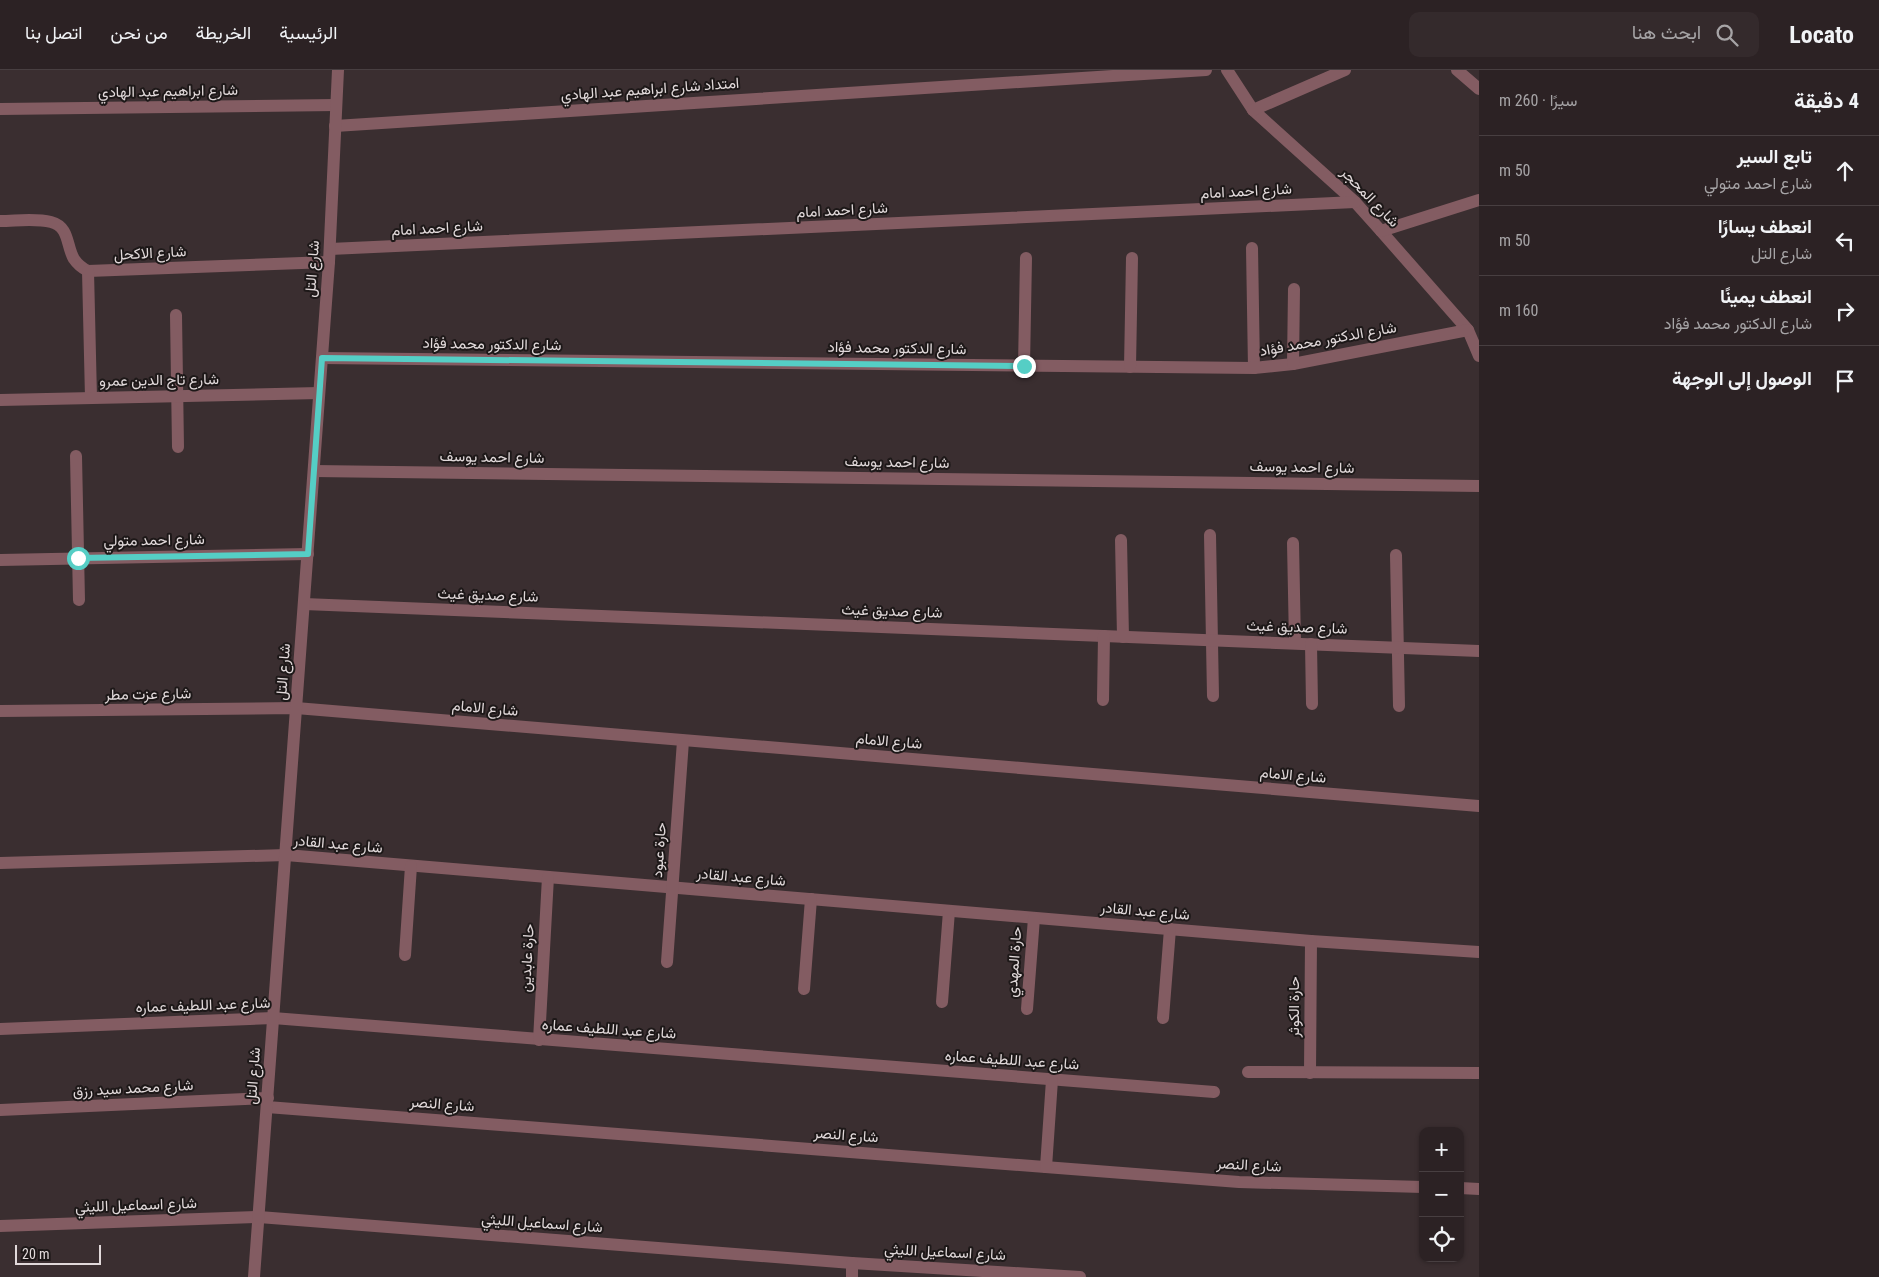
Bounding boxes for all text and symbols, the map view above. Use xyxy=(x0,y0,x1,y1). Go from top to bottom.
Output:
search box xyxy=(1409,12,1759,57)
text: ابحث هنا xyxy=(1632,21,1701,44)
icon: search xyxy=(1713,21,1741,49)
text: Locato xyxy=(1789,21,1854,49)
text: اتصل بنا xyxy=(25,22,82,43)
text: من نحن xyxy=(110,22,168,43)
text: الخريطة xyxy=(196,22,251,43)
text: الرئيسية xyxy=(279,22,337,43)
street label: امتداد شارع ابراهيم عبد الهادي xyxy=(560,74,740,108)
street label: شارع ابراهيم عبد الهادي xyxy=(98,81,238,105)
text: 4 دقيقة xyxy=(1794,89,1859,113)
text: سيرًا · 260 m xyxy=(1499,91,1577,110)
text: تابع السير xyxy=(1737,145,1812,168)
icon: ahead xyxy=(1831,157,1859,185)
text: 50 m xyxy=(1499,161,1531,180)
street label: شارع المحجر xyxy=(1335,163,1403,232)
text: شارع احمد متولي xyxy=(1704,174,1812,193)
street label: شارع احمد امام xyxy=(1200,180,1292,204)
street label: شارع احمد امام xyxy=(796,199,888,223)
text: انعطف يسارًا xyxy=(1718,215,1812,238)
street label: شارع احمد امام xyxy=(391,217,483,241)
icon: left xyxy=(1831,227,1859,255)
text: 50 m xyxy=(1499,231,1531,250)
street label: شارع التل xyxy=(301,240,325,298)
street label: شارع الاكحل xyxy=(113,242,187,266)
text: شارع التل xyxy=(1751,244,1812,263)
text: انعطف يمينًا xyxy=(1720,285,1812,308)
icon: right xyxy=(1831,297,1859,325)
text: 160 m xyxy=(1499,301,1538,320)
text: شارع الدكتور محمد فؤاد xyxy=(1664,314,1812,333)
street label: شارع الدكتور محمد فؤاد xyxy=(1258,318,1398,362)
street label: شارع الدكتور محمد فؤاد xyxy=(422,334,562,356)
street label: شارع الدكتور محمد فؤاد xyxy=(827,338,967,360)
route end xyxy=(1013,355,1036,378)
text: الوصول إلى الوجهة xyxy=(1672,367,1812,390)
icon: arrive xyxy=(1831,367,1859,395)
street label: شارع تاج الدين عمرو xyxy=(99,370,219,392)
street label: شارع احمد يوسف xyxy=(439,447,545,469)
street label: شارع احمد يوسف xyxy=(844,452,950,474)
street label: شارع احمد يوسف xyxy=(1249,457,1355,479)
street label: شارع احمد متولي xyxy=(103,530,205,554)
route start xyxy=(67,547,90,570)
street label: شارع صديق غيث xyxy=(437,584,539,608)
street label: شارع صديق غيث xyxy=(841,600,943,624)
street label: شارع صديق غيث xyxy=(1246,616,1348,640)
street label: شارع التل xyxy=(272,643,296,701)
street label: شارع عزت مطر xyxy=(104,684,192,706)
street label: شارع الامام xyxy=(451,696,519,722)
street label: شارع الامام xyxy=(855,729,923,755)
street label: شارع الامام xyxy=(1259,763,1327,789)
street label: حارة عبود xyxy=(648,822,670,878)
street label: شارع عبد القادر xyxy=(291,831,384,859)
street label: شارع عبد القادر xyxy=(694,864,787,892)
street label: شارع عبد القادر xyxy=(1098,898,1191,926)
street label: حارة عابدين xyxy=(516,923,539,993)
street label: حارة المهدي xyxy=(1003,926,1029,998)
street label: حارة الكوثر xyxy=(1285,977,1303,1038)
street label: شارع عبد اللطيف عماره xyxy=(135,994,271,1018)
street label: شارع عبد اللطيف عماره xyxy=(541,1015,677,1045)
street label: شارع عبد اللطيف عماره xyxy=(944,1046,1080,1076)
street label: شارع التل xyxy=(242,1047,266,1105)
street label: شارع محمد سيد رزق xyxy=(72,1076,194,1102)
street label: شارع النصر xyxy=(408,1093,475,1117)
street label: شارع النصر xyxy=(812,1124,879,1148)
map controls xyxy=(1419,1127,1464,1262)
button: + xyxy=(1419,1127,1464,1172)
street label: شارع النصر xyxy=(1215,1154,1282,1178)
button: − xyxy=(1419,1172,1464,1217)
street label: شارع اسماعيل الليثي xyxy=(75,1194,197,1220)
street label: شارع اسماعيل الليثي xyxy=(480,1210,604,1240)
button: locate xyxy=(1419,1217,1464,1262)
street label: شارع اسماعيل الليثي xyxy=(883,1240,1006,1268)
scale bar xyxy=(15,1242,101,1265)
text: 20 m xyxy=(22,1246,50,1262)

